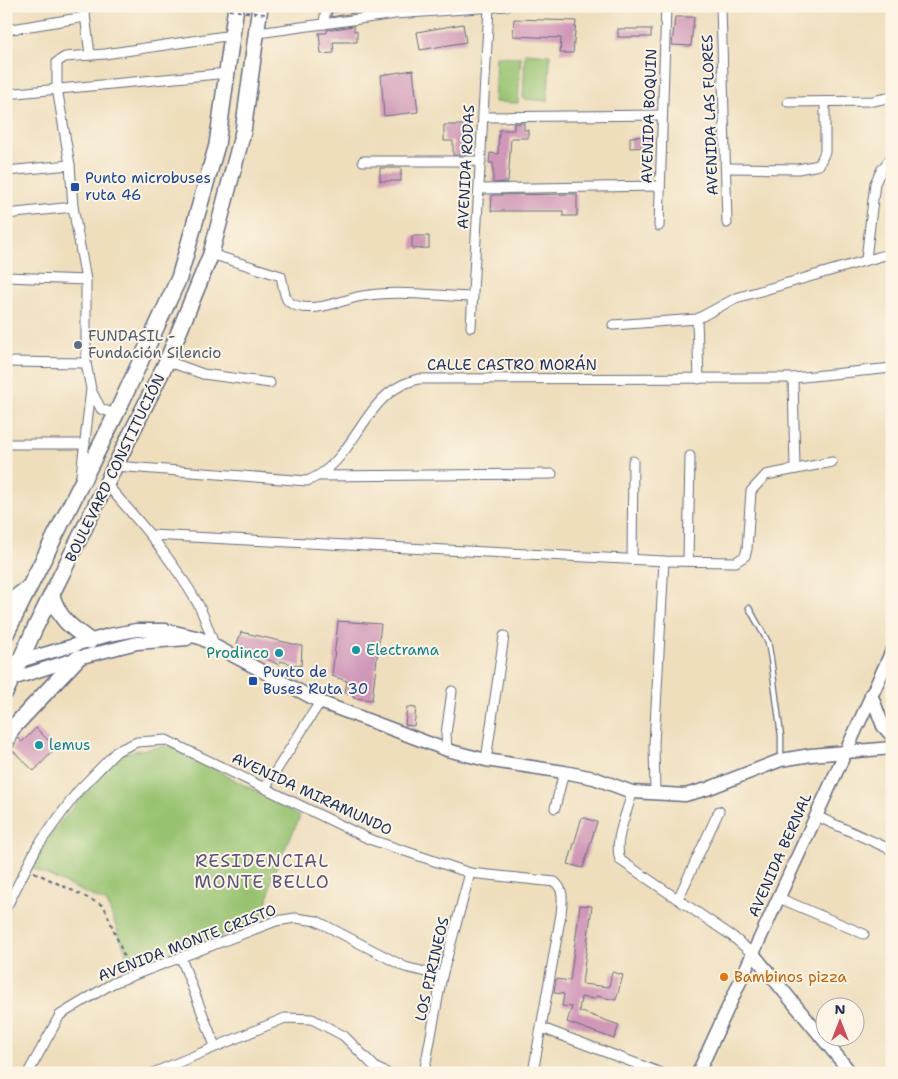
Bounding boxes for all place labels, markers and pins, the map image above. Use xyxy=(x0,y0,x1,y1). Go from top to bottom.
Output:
place label: Punto microbuses ruta 46 xyxy=(85,168,211,205)
marker: Punto microbuses ruta 46 xyxy=(69,181,81,193)
place label: FUNDASIL - Fundación Silencio xyxy=(88,326,221,363)
marker: FUNDASIL - Fundación Silencio xyxy=(72,339,84,351)
place label: Electrama xyxy=(366,640,440,660)
place label: Prodinco xyxy=(206,643,269,663)
marker: Electrama xyxy=(350,644,362,656)
marker: Prodinco xyxy=(273,647,285,659)
place label: Punto de Buses Ruta 30 xyxy=(263,662,368,699)
marker: Punto de Buses Ruta 30 xyxy=(247,675,259,687)
place label: lemus xyxy=(49,735,90,755)
marker: lemus xyxy=(33,739,45,751)
place label: Bambinos pizza xyxy=(734,967,848,987)
marker: Bambinos pizza xyxy=(718,971,730,983)

